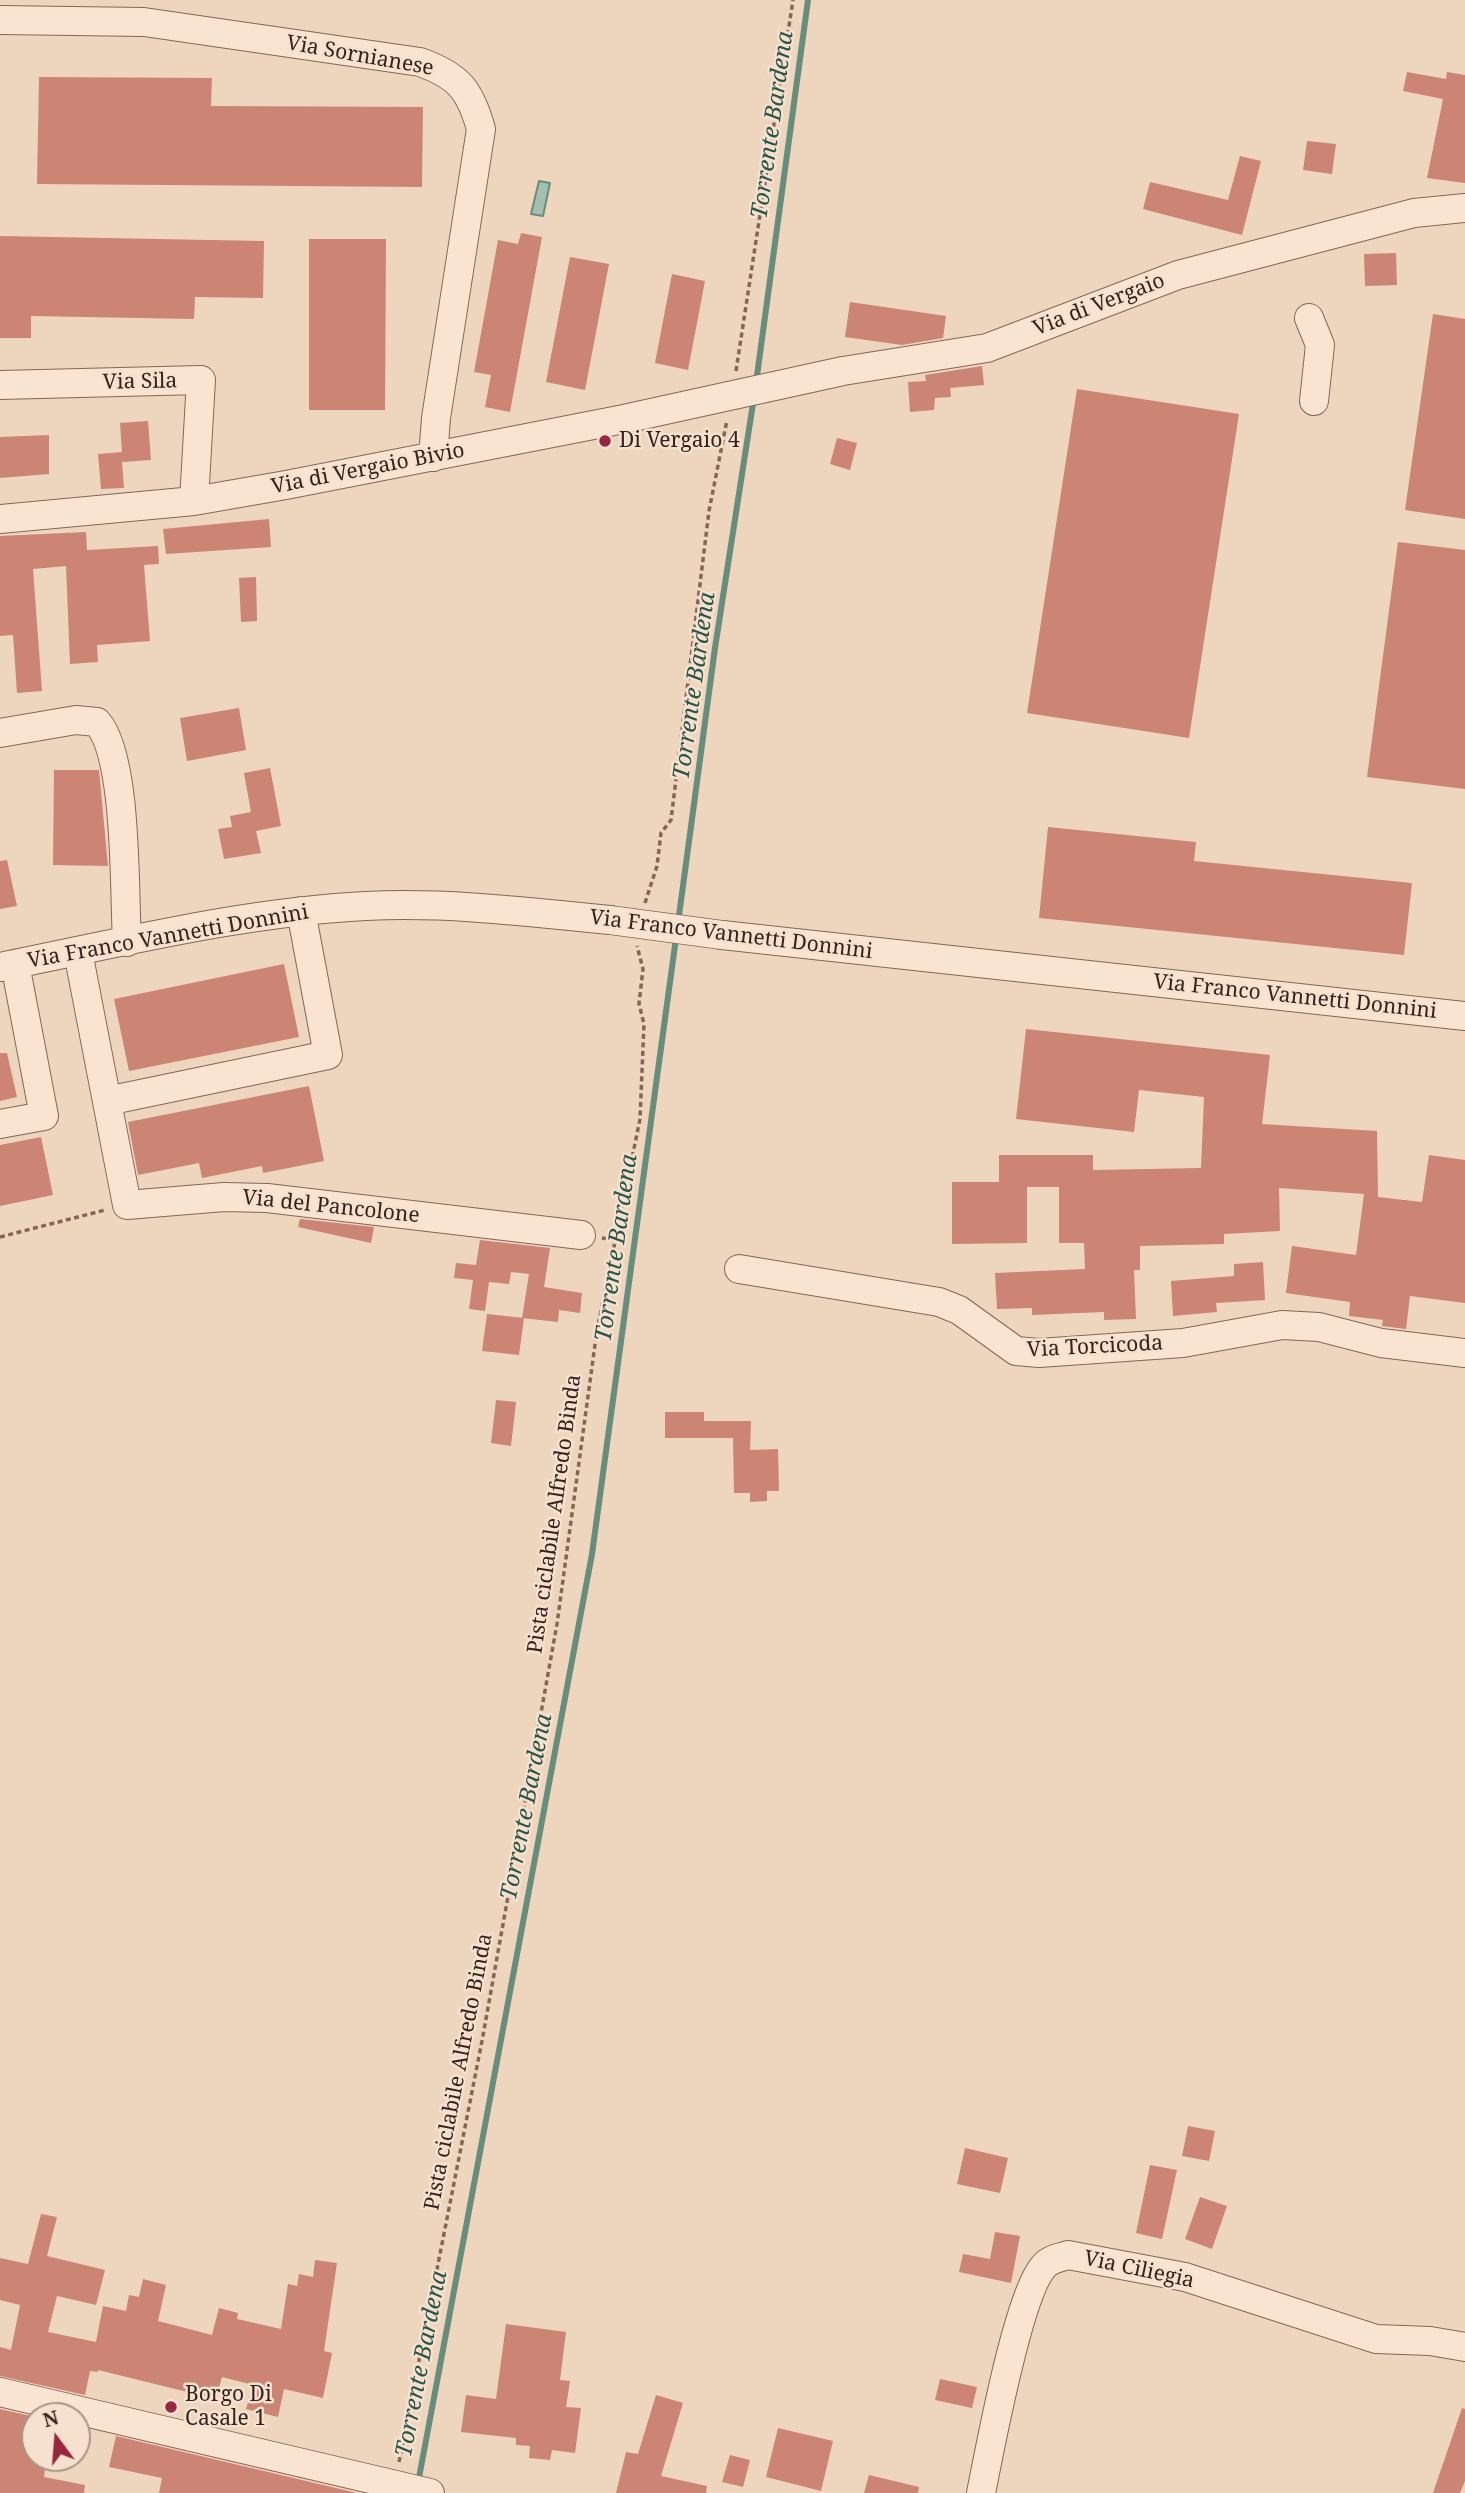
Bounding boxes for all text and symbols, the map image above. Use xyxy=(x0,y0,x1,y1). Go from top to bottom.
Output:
water label: Torrente Bardena xyxy=(746,30,800,220)
street label: Via Sornianese xyxy=(284,31,436,81)
street label: Via di Vergaio xyxy=(1029,268,1169,342)
street label: Via Sila xyxy=(102,369,178,395)
place label: Di Vergaio 4 xyxy=(619,428,740,454)
marker: Di Vergaio 4 xyxy=(597,433,613,449)
street label: Via di Vergaio Bivio xyxy=(269,438,467,500)
water label: Torrente Bardena xyxy=(668,591,722,781)
street label: Via Franco Vannetti Donnini xyxy=(26,900,310,974)
street label: Via Franco Vannetti Donnini xyxy=(588,905,874,965)
street label: Via Franco Vannetti Donnini xyxy=(1152,970,1438,1024)
water label: Torrente Bardena xyxy=(590,1153,644,1343)
street label: Via del Pancolone xyxy=(241,1185,421,1229)
street label: Via Torcicoda xyxy=(1026,1331,1164,1363)
street label: Pista ciclabile Alfredo Binda xyxy=(523,1373,587,1655)
water label: Torrente Bardena xyxy=(495,1712,559,1902)
street label: Pista ciclabile Alfredo Binda xyxy=(420,1931,498,2213)
street label: Via Ciliegia xyxy=(1082,2246,1196,2294)
water label: Torrente Bardena xyxy=(390,2269,454,2459)
place label: Borgo Di Casale 1 xyxy=(185,2382,272,2432)
marker: Borgo Di Casale 1 xyxy=(163,2399,179,2415)
north arrow xyxy=(21,2402,91,2472)
text: N xyxy=(40,2404,62,2433)

